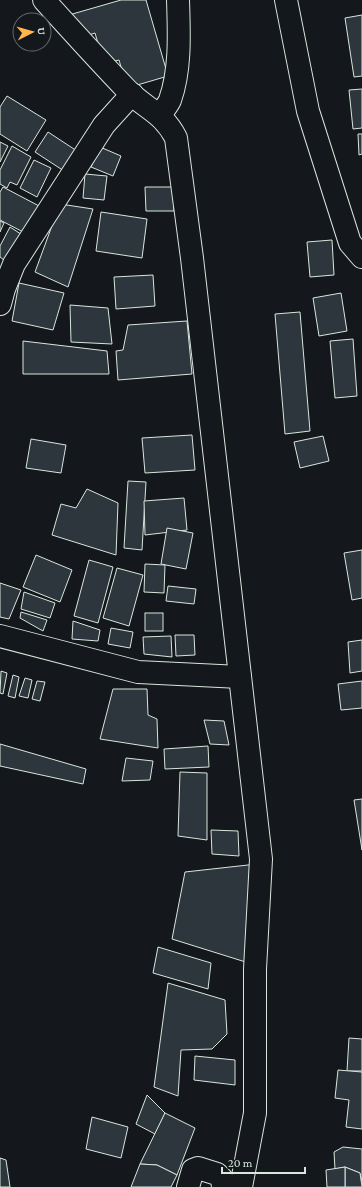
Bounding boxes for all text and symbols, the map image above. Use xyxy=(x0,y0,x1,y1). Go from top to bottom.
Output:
north arrow xyxy=(12,12,52,52)
text: U xyxy=(36,27,48,36)
scale bar xyxy=(222,1149,305,1175)
text: 20 m xyxy=(228,1156,253,1170)

